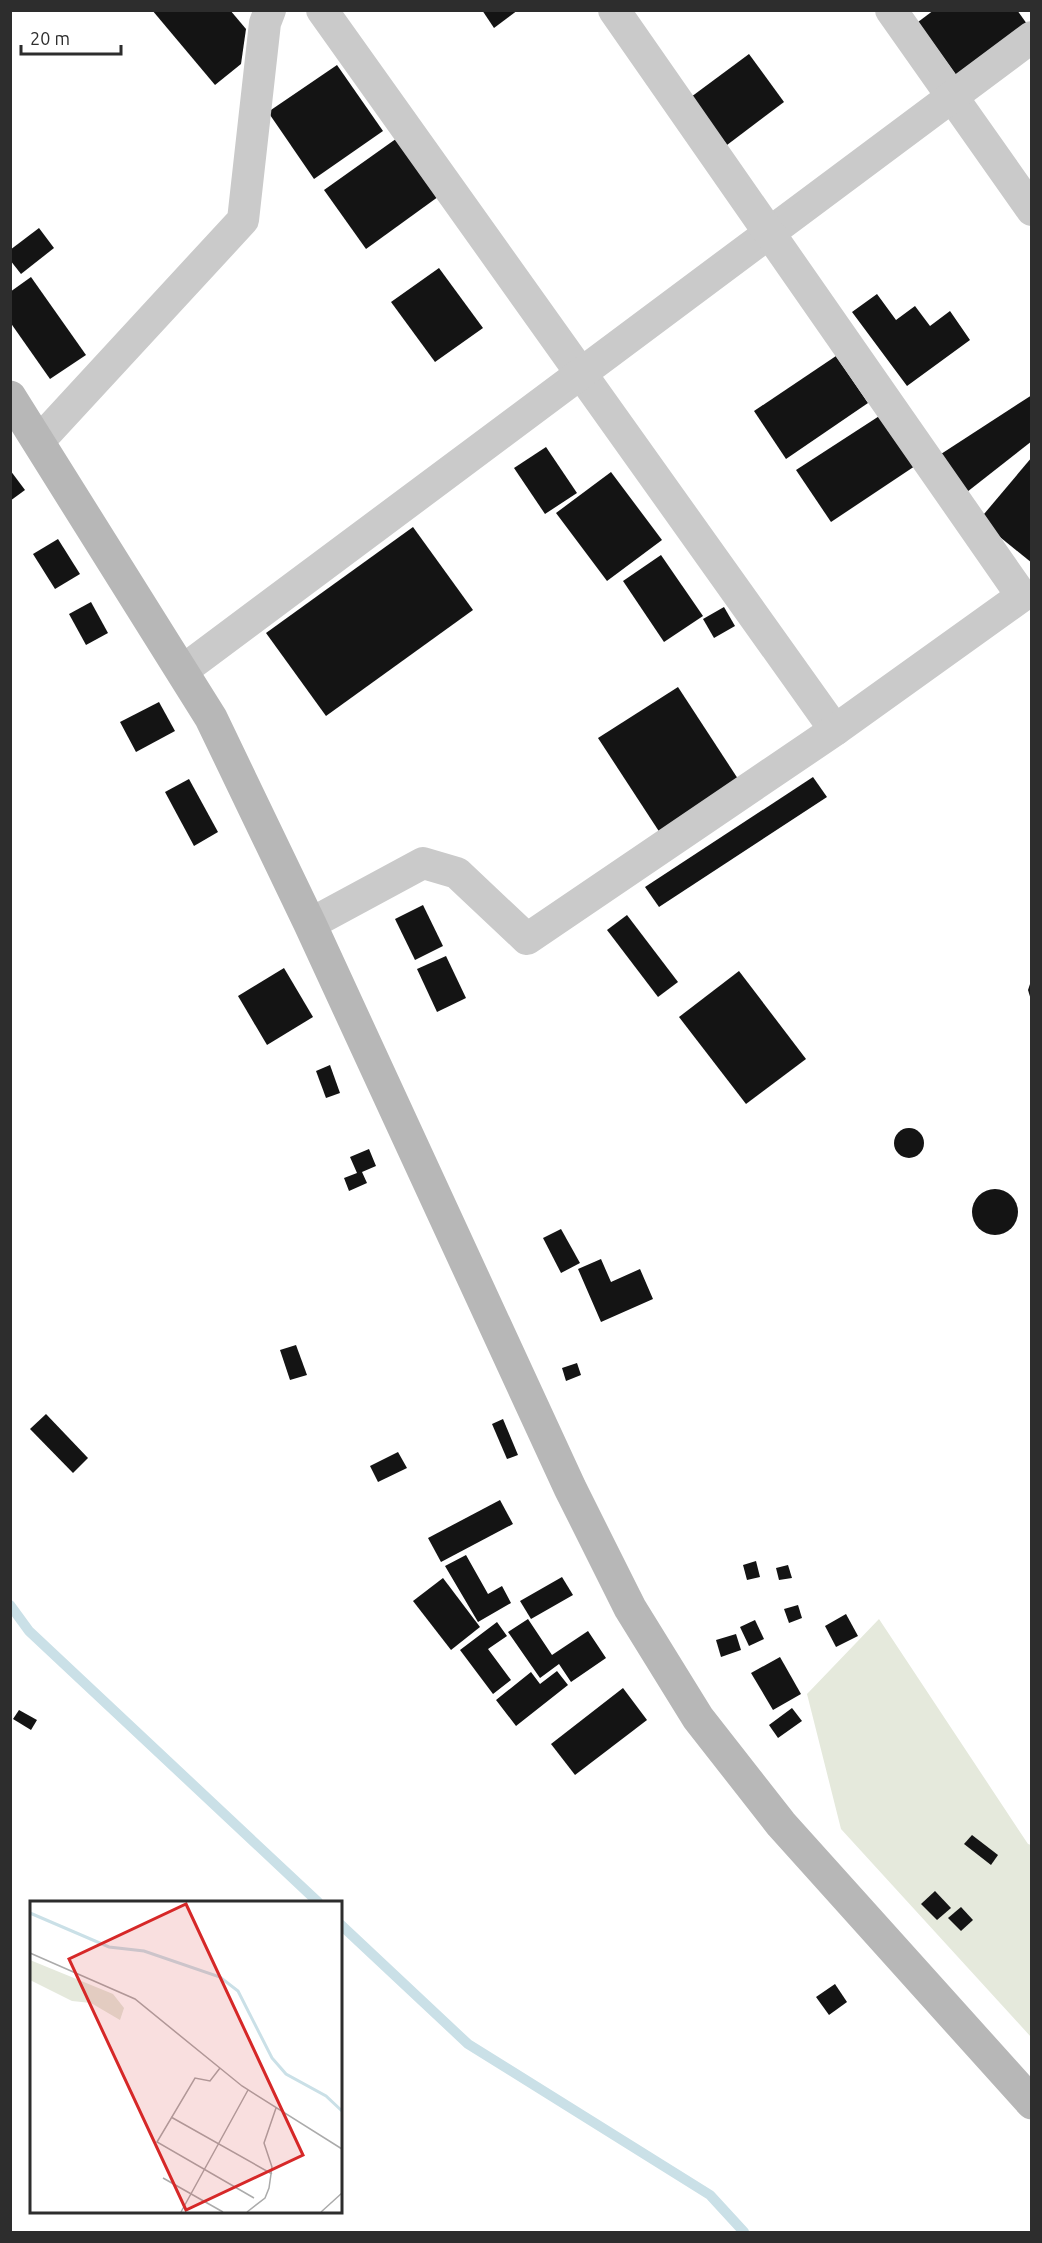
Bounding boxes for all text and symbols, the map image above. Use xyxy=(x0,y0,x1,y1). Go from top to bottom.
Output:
scale bar xyxy=(21,18,122,56)
text: 20 m xyxy=(30,28,70,48)
inset map xyxy=(30,1901,342,2213)

